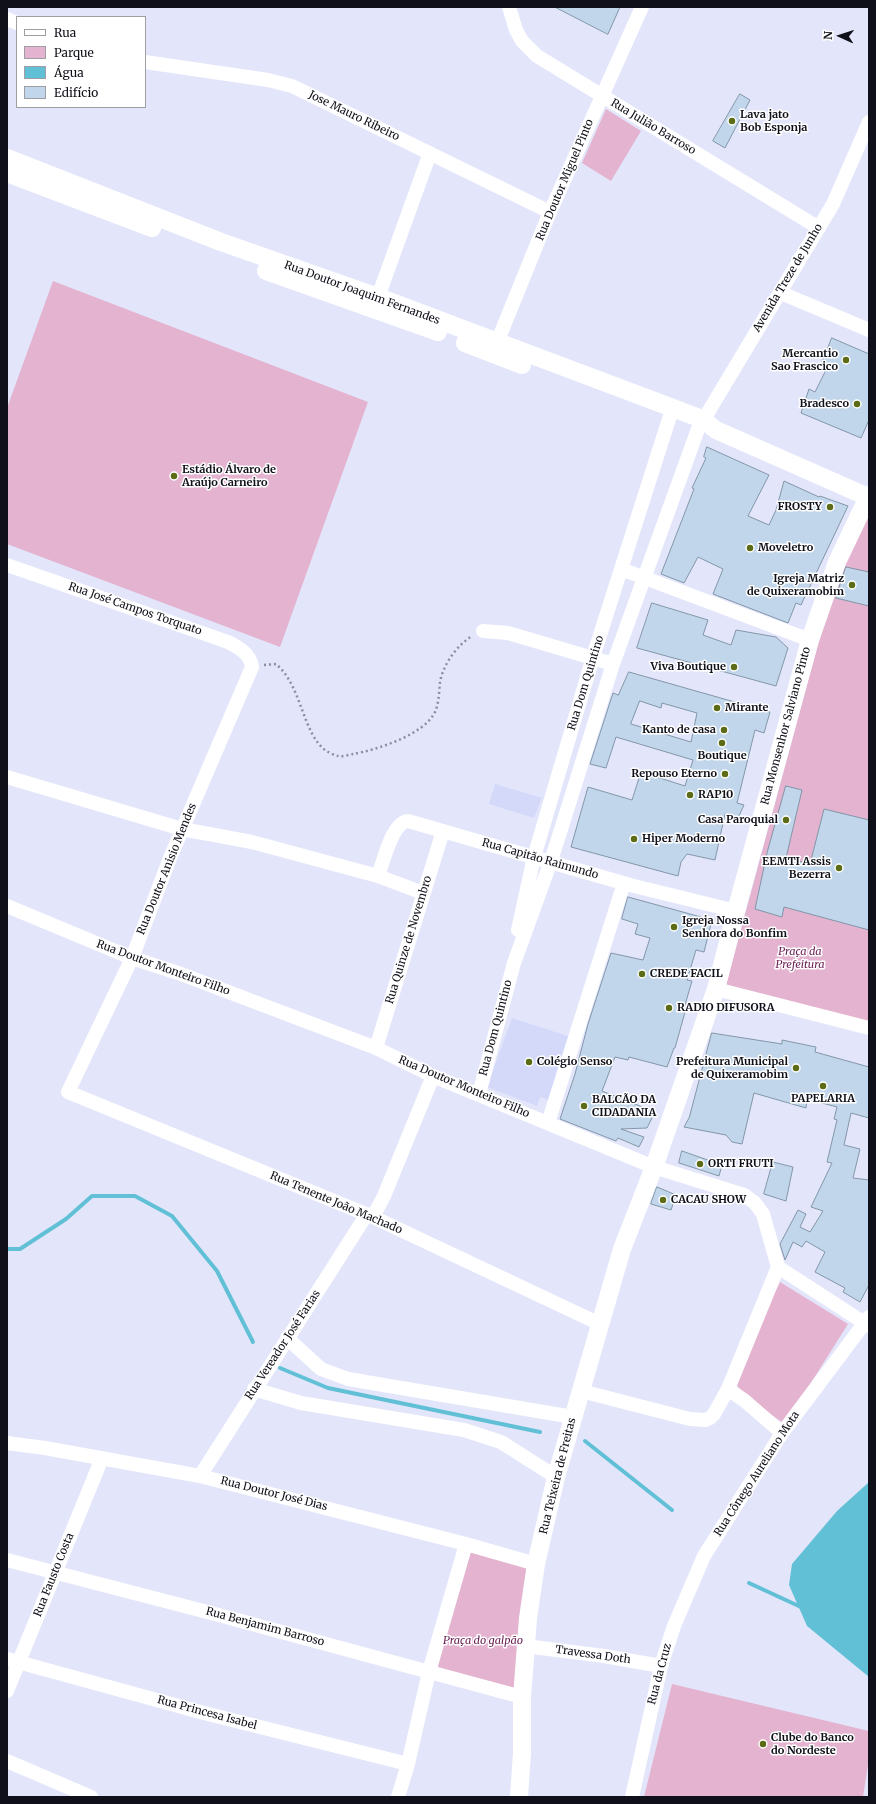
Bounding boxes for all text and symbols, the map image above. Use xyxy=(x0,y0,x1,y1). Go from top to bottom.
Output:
legend xyxy=(16,16,146,108)
north arrow xyxy=(820,16,860,56)
text: Rua xyxy=(54,25,76,40)
text: N xyxy=(821,31,835,40)
text: Parque xyxy=(54,45,94,60)
text: Água xyxy=(54,65,84,80)
text: Edifício xyxy=(54,85,98,100)
street label: Jose Mauro Ribeiro xyxy=(306,88,402,144)
street label: Rua Julião Barroso xyxy=(608,96,698,158)
place label: Lava jato Bob Esponja xyxy=(740,108,807,134)
marker: Lava jato Bob Esponja xyxy=(727,116,737,126)
street label: Rua Doutor Miguel Pinto xyxy=(533,117,597,243)
street label: Avenida Treze de Junho xyxy=(750,222,826,334)
street label: Rua Doutor Joaquim Fernandes xyxy=(282,259,442,327)
place label: Mercantio Sao Frascico xyxy=(771,347,838,373)
marker: Mercantio Sao Frascico xyxy=(841,355,851,365)
place label: Bradesco xyxy=(800,397,849,411)
marker: Bradesco xyxy=(852,399,862,409)
place label: Estádio Álvaro de Araújo Carneiro xyxy=(182,463,276,489)
marker: Estádio Álvaro de Araújo Carneiro xyxy=(169,471,179,481)
place label: FROSTY xyxy=(778,500,822,514)
marker: FROSTY xyxy=(825,502,835,512)
place label: Moveletro xyxy=(758,541,813,555)
marker: Moveletro xyxy=(745,543,755,553)
place label: Igreja Matriz de Quixeramobim xyxy=(747,572,844,598)
street label: Rua José Campos Torquato xyxy=(67,580,203,638)
marker: Igreja Matriz de Quixeramobim xyxy=(847,580,857,590)
street label: Rua Dom Quintino xyxy=(565,634,607,732)
street label: Rua Monsenhor Salviano Pinto xyxy=(759,645,813,807)
place label: Viva Boutique xyxy=(651,660,726,674)
marker: Viva Boutique xyxy=(729,662,739,672)
place label: Mirante xyxy=(725,701,769,715)
marker: Mirante xyxy=(712,703,722,713)
place label: Kanto de casa xyxy=(642,723,716,737)
marker: Kanto de casa xyxy=(719,725,729,735)
marker: Boutique xyxy=(717,738,727,748)
place label: Boutique xyxy=(697,749,747,763)
place label: Repouso Eterno xyxy=(631,767,717,781)
marker: Repouso Eterno xyxy=(720,769,730,779)
place label: RAP10 xyxy=(698,788,733,802)
marker: RAP10 xyxy=(685,790,695,800)
street label: Rua Doutor Anisio Mendes xyxy=(135,801,199,937)
place label: Casa Paroquial xyxy=(698,813,778,827)
marker: Casa Paroquial xyxy=(781,815,791,825)
place label: Hiper Moderno xyxy=(642,832,725,846)
marker: Hiper Moderno xyxy=(629,834,639,844)
street label: Rua Capitão Raimundo xyxy=(480,836,600,882)
place label: EEMTI Assis Bezerra xyxy=(762,855,831,881)
marker: EEMTI Assis Bezerra xyxy=(834,863,844,873)
street label: Rua Quinze de Novembro xyxy=(383,874,435,1006)
place label: Igreja Nossa Senhora do Bonfim xyxy=(682,914,787,940)
marker: Igreja Nossa Senhora do Bonfim xyxy=(669,922,679,932)
street label: Rua Doutor Monteiro Filho xyxy=(94,938,232,998)
park label: Praça da Prefeitura xyxy=(775,945,825,971)
place label: CREDE FACIL xyxy=(650,967,723,981)
marker: CREDE FACIL xyxy=(637,969,647,979)
street label: Rua Dom Quintino xyxy=(477,979,515,1077)
place label: RADIO DIFUSORA xyxy=(677,1001,775,1015)
marker: RADIO DIFUSORA xyxy=(664,1003,674,1013)
street label: Rua Doutor Monteiro Filho xyxy=(396,1053,532,1121)
place label: Colégio Senso xyxy=(537,1055,612,1069)
place label: Prefeitura Municipal de Quixeramobim xyxy=(676,1055,788,1081)
marker: Colégio Senso xyxy=(524,1057,534,1067)
marker: Prefeitura Municipal de Quixeramobim xyxy=(791,1063,801,1073)
marker: PAPELARIA xyxy=(818,1081,828,1091)
place label: PAPELARIA xyxy=(791,1092,855,1106)
place label: BALCÃO DA CIDADANIA xyxy=(592,1093,656,1119)
marker: BALCÃO DA CIDADANIA xyxy=(579,1101,589,1111)
place label: ORTI FRUTI xyxy=(708,1157,774,1171)
marker: ORTI FRUTI xyxy=(695,1159,705,1169)
street label: Rua Tenente João Machado xyxy=(268,1169,404,1237)
place label: CACAU SHOW xyxy=(671,1193,746,1207)
marker: CACAU SHOW xyxy=(658,1195,668,1205)
street label: Rua Vereador José Farias xyxy=(243,1288,323,1402)
street label: Rua Cônego Aureliano Mota xyxy=(712,1409,802,1539)
street label: Rua Teixeira de Freitas xyxy=(537,1416,579,1536)
street label: Rua Doutor José Dias xyxy=(219,1474,329,1514)
street label: Rua Fausto Costa xyxy=(31,1531,77,1619)
street label: Rua Benjamim Barroso xyxy=(204,1605,326,1649)
park label: Praça do galpão xyxy=(443,1634,523,1648)
street label: Rua da Cruz xyxy=(645,1642,675,1706)
street label: Travessa Doth xyxy=(554,1643,632,1667)
street label: Rua Princesa Isabel xyxy=(156,1693,258,1733)
place label: Clube do Banco do Nordeste xyxy=(771,1731,854,1757)
marker: Clube do Banco do Nordeste xyxy=(758,1739,768,1749)

